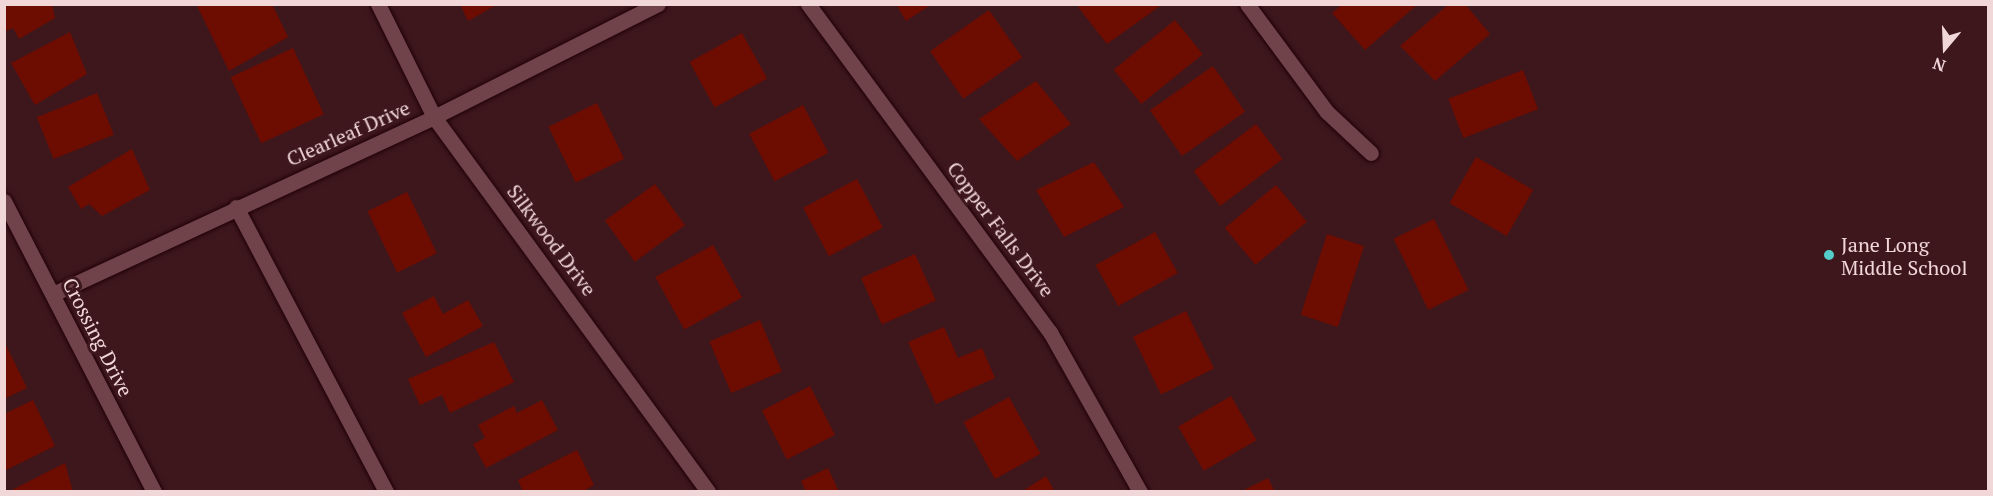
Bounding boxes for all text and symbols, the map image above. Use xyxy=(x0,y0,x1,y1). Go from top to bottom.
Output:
north arrow xyxy=(1915,18,1975,78)
text: N xyxy=(1930,53,1948,77)
street label: Clearleaf Drive xyxy=(283,95,413,171)
street label: Copper Falls Drive xyxy=(942,157,1060,301)
street label: Silkwood Drive xyxy=(502,180,602,300)
place label: Jane Long Middle School xyxy=(1841,232,1967,279)
marker: Jane Long Middle School xyxy=(1822,248,1836,262)
street label: Crossing Drive xyxy=(58,274,138,400)

